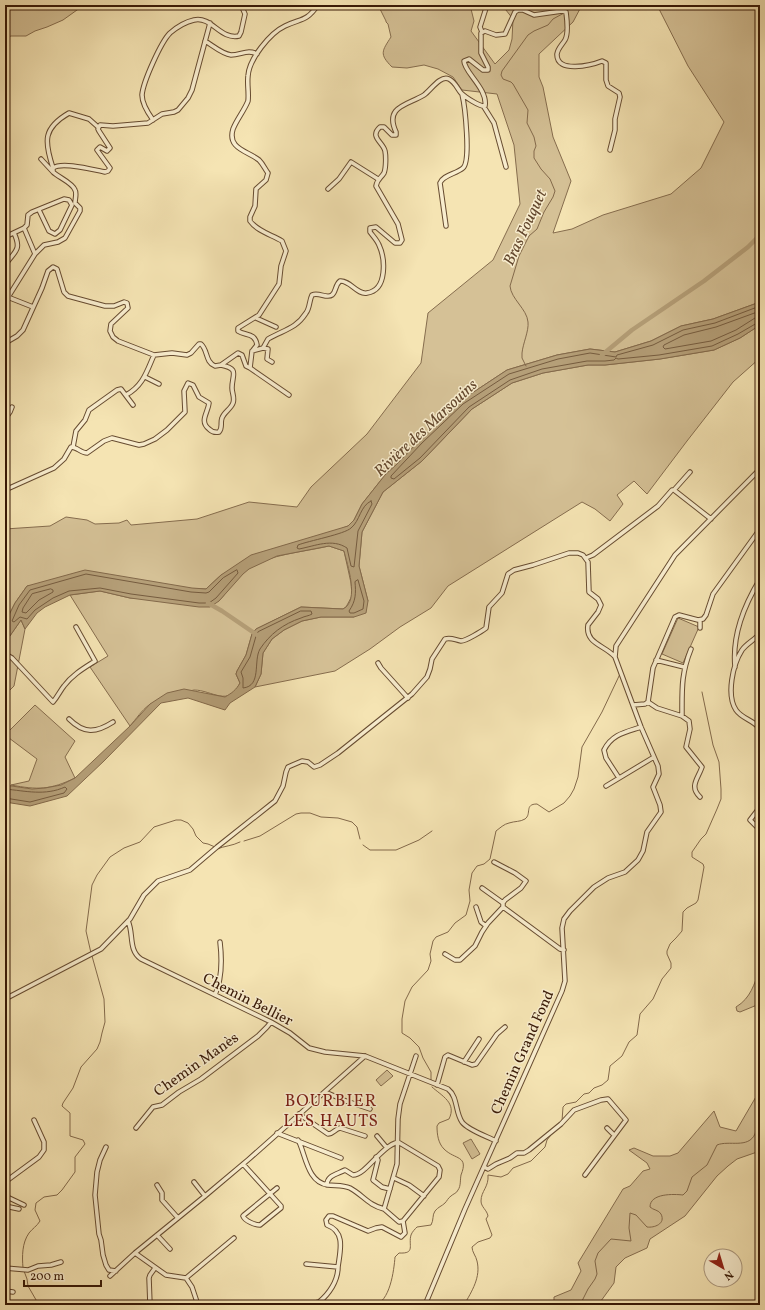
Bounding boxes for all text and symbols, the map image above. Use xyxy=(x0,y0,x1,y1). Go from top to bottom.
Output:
water label: Bras Fouquet xyxy=(499,186,553,269)
water label: Rivière des Marsouins xyxy=(370,375,483,482)
street label: Chemin Bellier xyxy=(198,969,296,1032)
street label: Chemin Grand Fond xyxy=(487,987,560,1118)
street label: Chemin Manès xyxy=(150,1028,244,1102)
district label: BOURBIER LES HAUTS xyxy=(283,1090,379,1133)
north arrow xyxy=(703,1248,743,1288)
scale bar xyxy=(24,1262,101,1288)
text: N xyxy=(720,1266,736,1283)
text: 200 m xyxy=(30,1269,64,1285)

